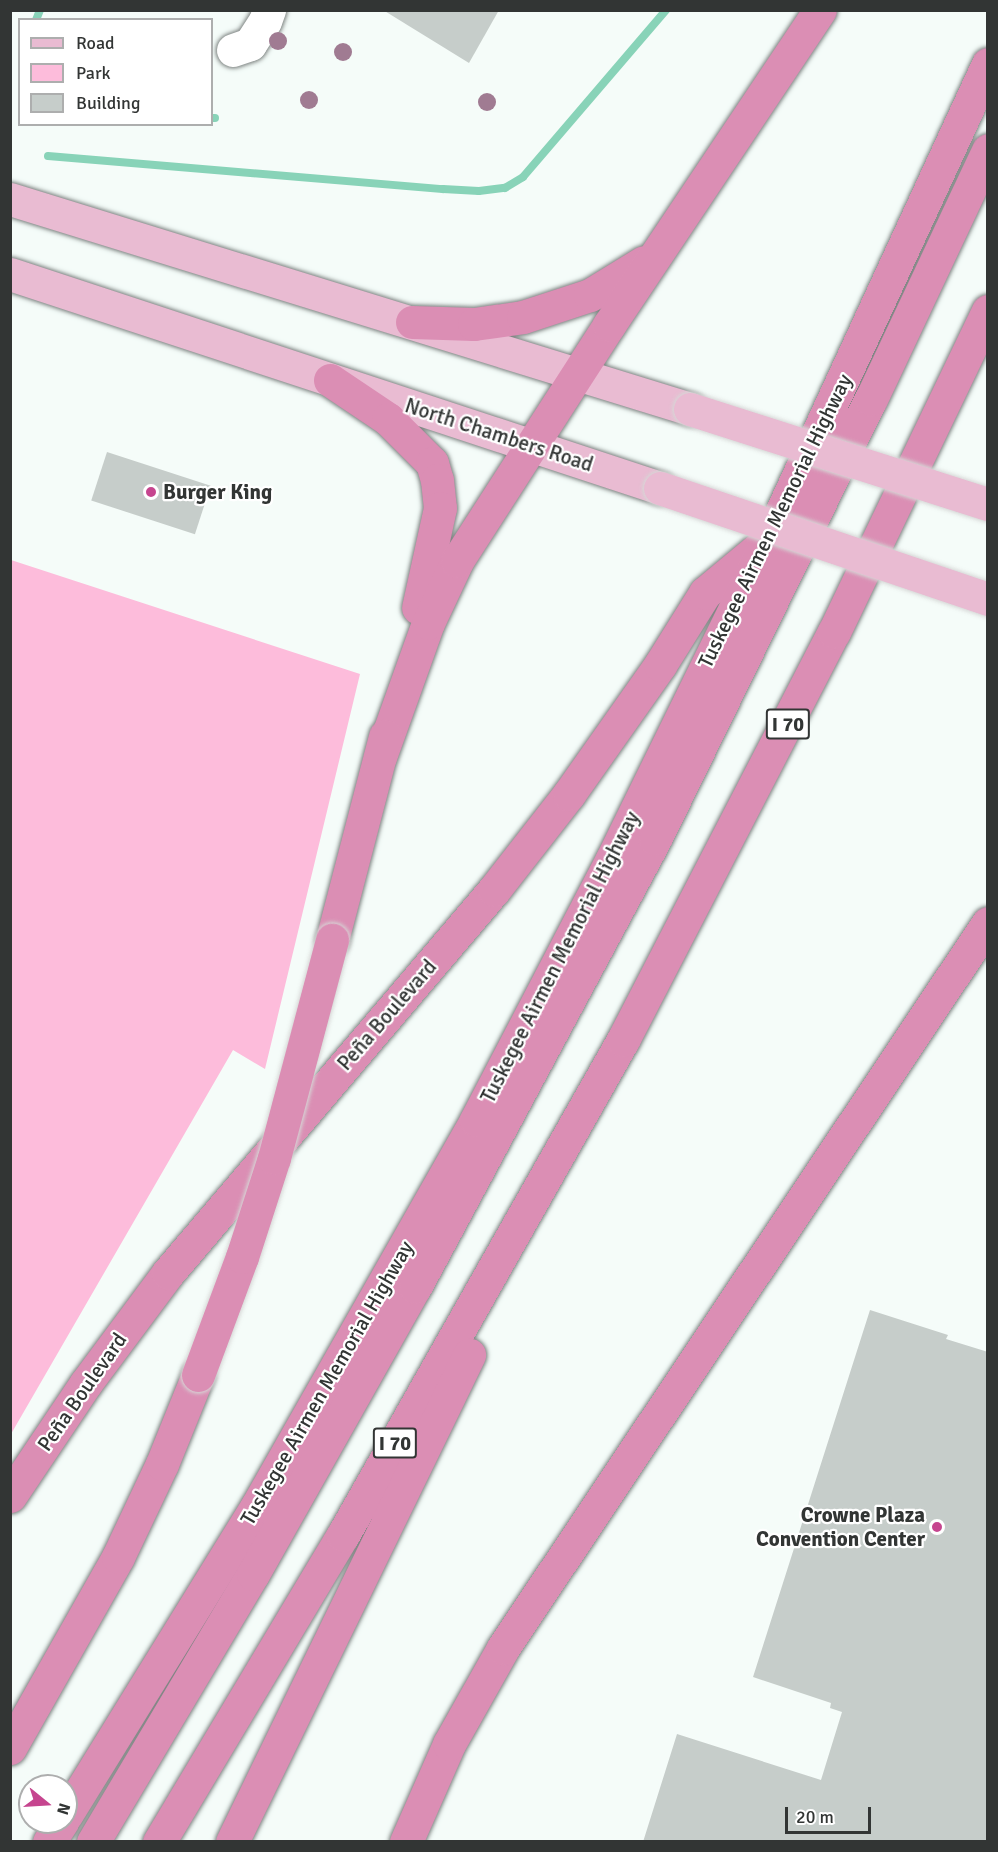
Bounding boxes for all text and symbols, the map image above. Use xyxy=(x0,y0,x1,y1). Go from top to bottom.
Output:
legend xyxy=(18,18,213,126)
text: Road xyxy=(76,32,115,54)
text: Park xyxy=(76,62,111,84)
text: Building xyxy=(76,92,140,114)
street label: Tuskegee Airmen Memorial Highway xyxy=(693,370,857,672)
street label: North Chambers Road xyxy=(402,393,596,477)
place label: Burger King xyxy=(163,479,272,505)
marker: Burger King xyxy=(144,485,158,499)
road number: I 70 xyxy=(766,707,810,741)
street label: Tuskegee Airmen Memorial Highway xyxy=(475,807,645,1107)
street label: Peña Boulevard xyxy=(332,954,442,1076)
street label: Tuskegee Airmen Memorial Highway xyxy=(235,1237,419,1529)
street label: Peña Boulevard xyxy=(32,1328,132,1456)
road number: I 70 xyxy=(372,1426,418,1460)
place label: Crowne Plaza Convention Center xyxy=(756,1502,925,1552)
marker: Crowne Plaza Convention Center xyxy=(930,1520,944,1534)
north arrow xyxy=(18,1774,78,1834)
scale bar xyxy=(788,1795,874,1833)
text: N xyxy=(52,1801,74,1817)
text: 20 m xyxy=(796,1806,834,1828)

